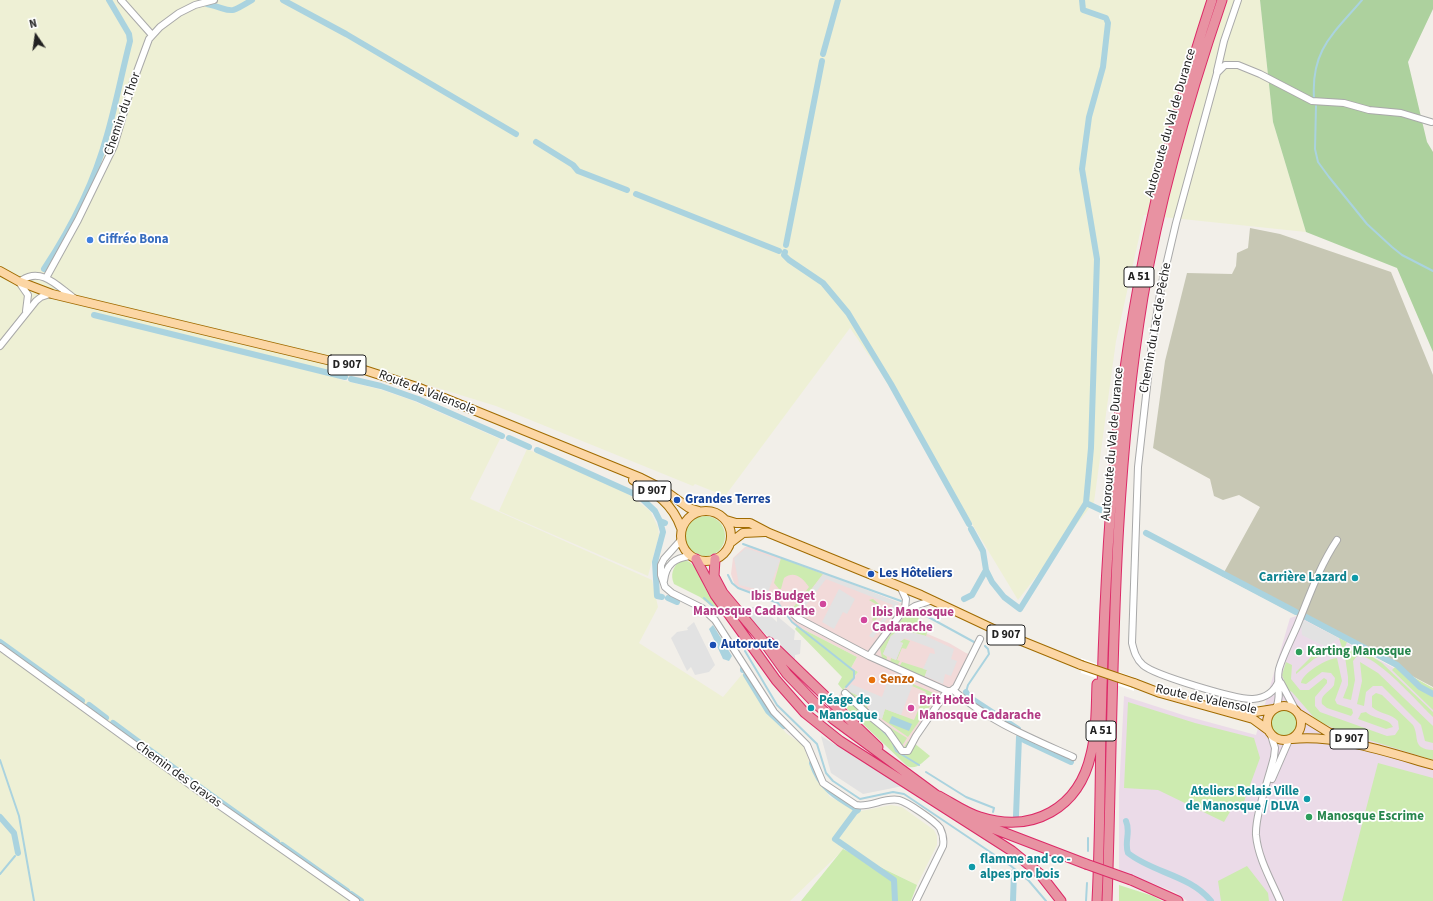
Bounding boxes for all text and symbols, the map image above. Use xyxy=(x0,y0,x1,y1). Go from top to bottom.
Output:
north arrow xyxy=(16,16,56,56)
text: N xyxy=(28,16,38,32)
street label: Autoroute du Val de Durance xyxy=(1142,47,1200,199)
street label: Chemin du Thor xyxy=(101,70,145,158)
place label: Ciffréo Bona xyxy=(98,232,169,248)
marker: Ciffréo Bona xyxy=(85,235,95,245)
street label: Chemin du Lac de Pêche xyxy=(1137,262,1175,394)
road number: A 51 xyxy=(1124,267,1154,287)
road number: D 907 xyxy=(328,355,366,375)
street label: Route de Valensole xyxy=(376,367,478,419)
street label: Autoroute du Val de Durance xyxy=(1099,367,1127,521)
road number: D 907 xyxy=(633,481,671,501)
place label: Grandes Terres xyxy=(685,492,771,508)
marker: Grandes Terres xyxy=(672,495,682,505)
place label: Les Hôteliers xyxy=(879,566,953,582)
marker: Les Hôteliers xyxy=(866,569,876,579)
place label: Carrière Lazard xyxy=(1259,570,1347,586)
marker: Carrière Lazard xyxy=(1350,573,1360,583)
place label: Ibis Budget Manosque Cadarache xyxy=(693,589,815,620)
marker: Ibis Budget Manosque Cadarache xyxy=(818,599,828,609)
place label: Ibis Manosque Cadarache xyxy=(872,605,954,636)
marker: Ibis Manosque Cadarache xyxy=(859,615,869,625)
road number: D 907 xyxy=(987,625,1025,645)
place label: Autoroute xyxy=(721,637,779,653)
marker: Autoroute xyxy=(708,640,718,650)
place label: Karting Manosque xyxy=(1307,644,1411,660)
marker: Karting Manosque xyxy=(1294,647,1304,657)
place label: Senzo xyxy=(880,672,914,688)
marker: Senzo xyxy=(867,675,877,685)
street label: Route de Valensole xyxy=(1154,682,1258,718)
place label: Péage de Manosque xyxy=(819,693,878,724)
place label: Brit Hotel Manosque Cadarache xyxy=(919,693,1041,724)
marker: Péage de Manosque xyxy=(806,703,816,713)
marker: Brit Hotel Manosque Cadarache xyxy=(906,703,916,713)
road number: A 51 xyxy=(1086,721,1116,741)
road number: D 907 xyxy=(1330,729,1368,749)
street label: Chemin des Gravas xyxy=(132,738,224,812)
place label: Ateliers Relais Ville de Manosque / DLVA xyxy=(1186,784,1299,815)
marker: Ateliers Relais Ville de Manosque / DLVA xyxy=(1302,794,1312,804)
place label: Manosque Escrime xyxy=(1317,809,1424,825)
marker: Manosque Escrime xyxy=(1304,812,1314,822)
place label: flamme and co - alpes pro bois xyxy=(980,852,1071,883)
marker: flamme and co - alpes pro bois xyxy=(967,862,977,872)

